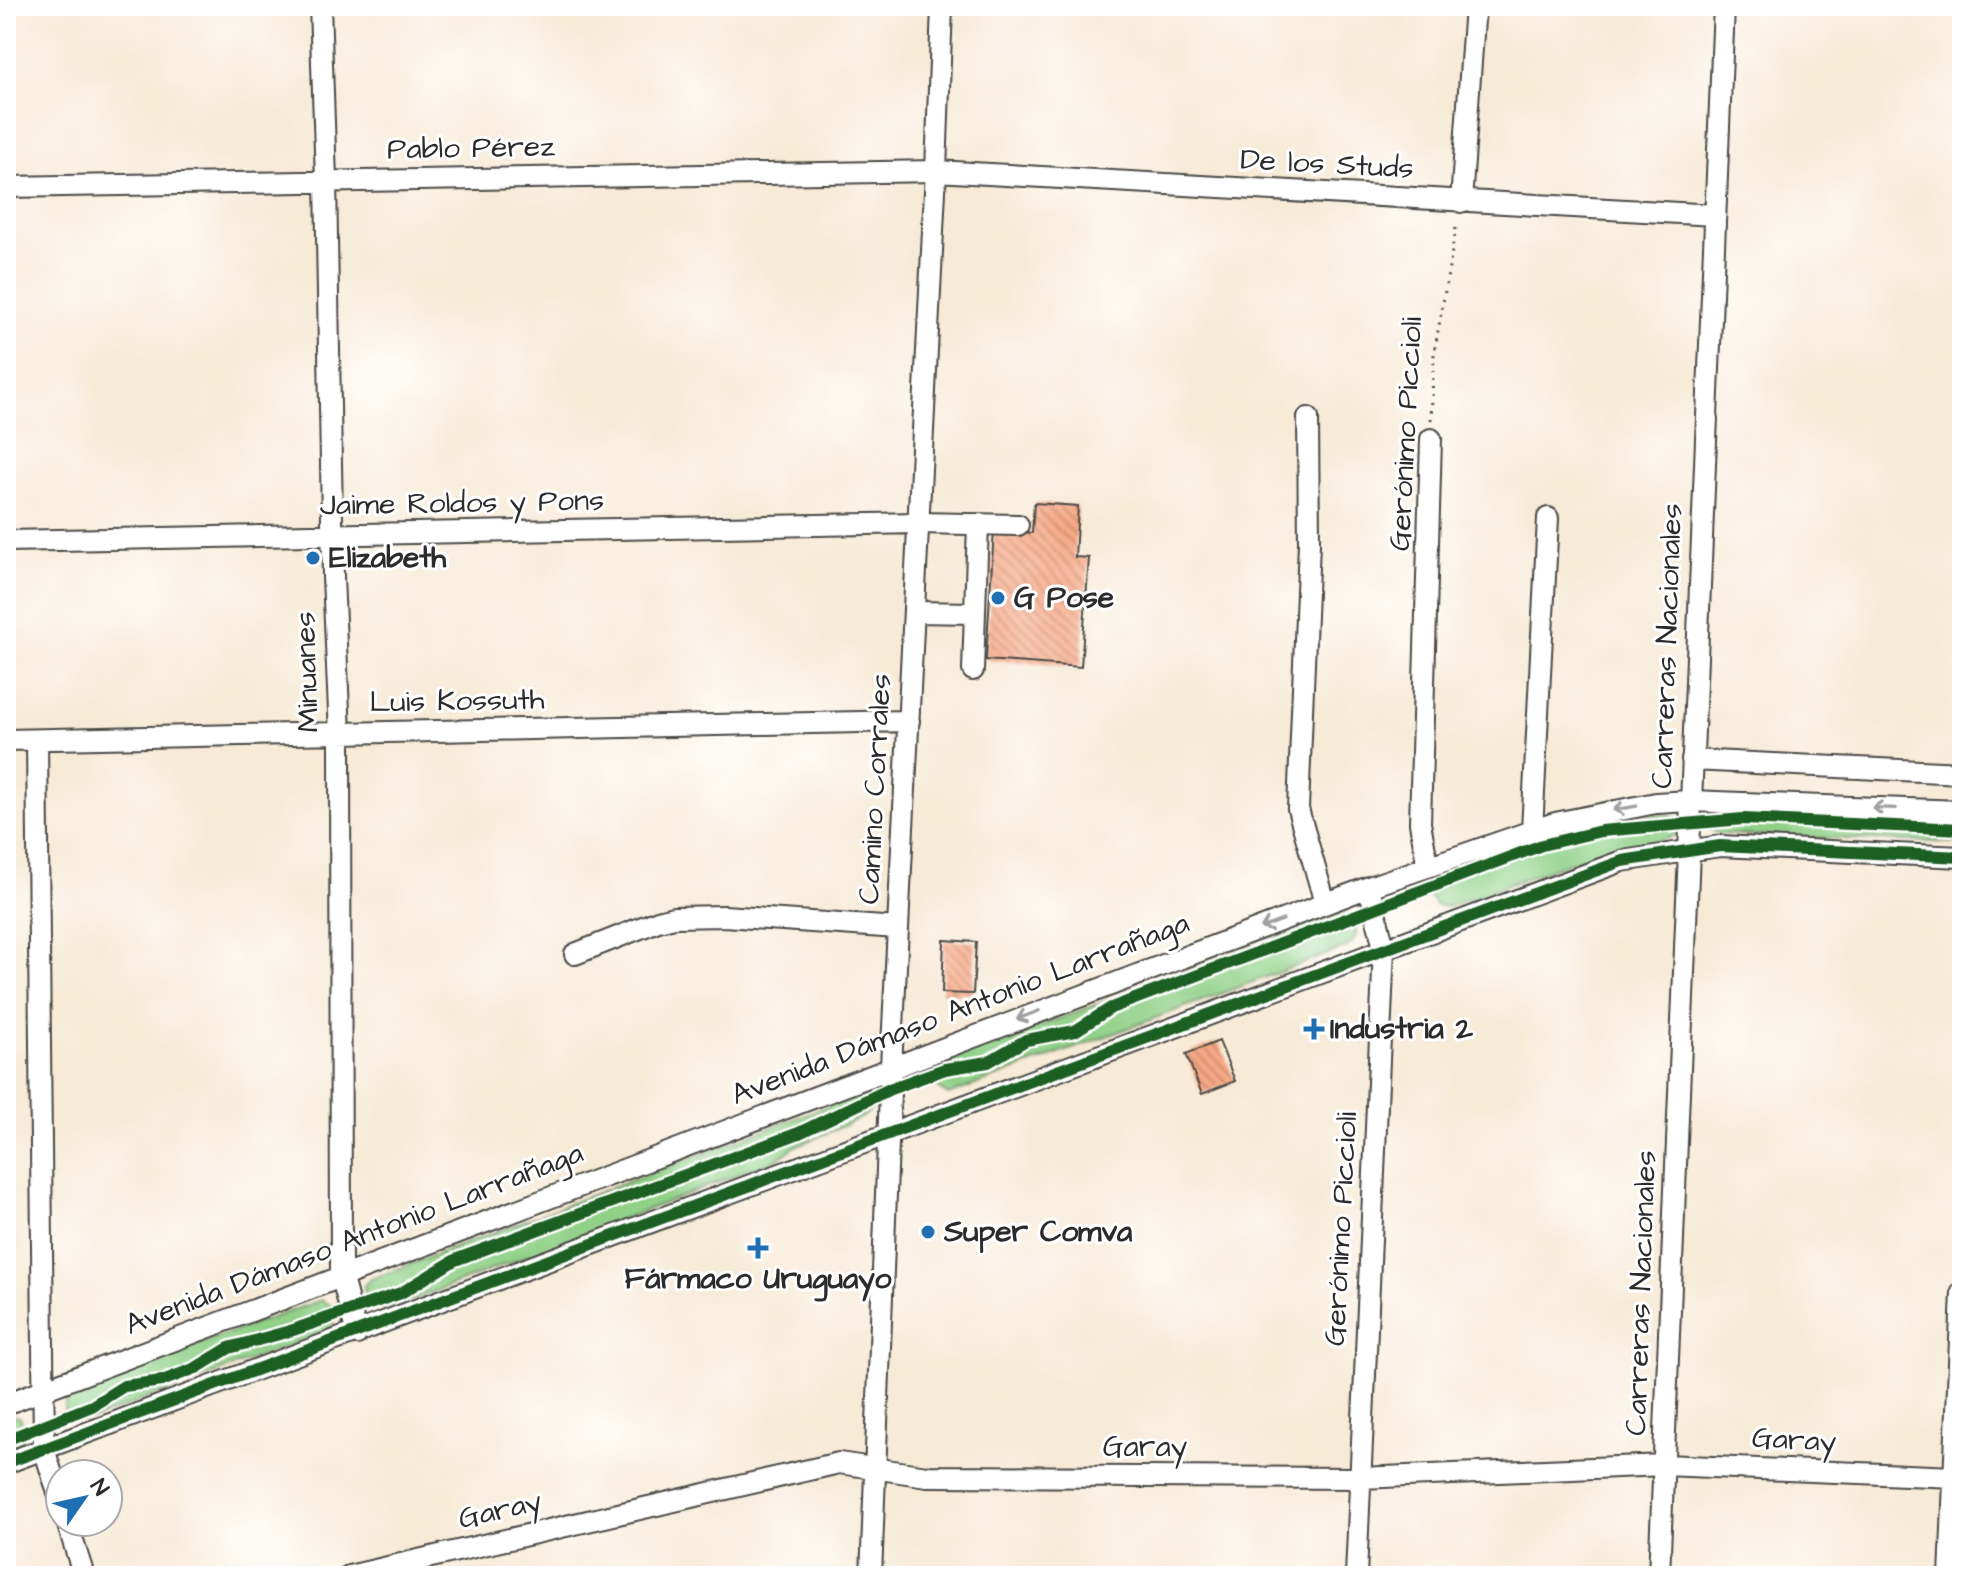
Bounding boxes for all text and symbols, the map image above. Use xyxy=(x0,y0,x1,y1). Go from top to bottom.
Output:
street label: Pablo Pérez xyxy=(387,126,555,170)
street label: De los Studs xyxy=(1239,138,1415,190)
street label: Gerónimo Piccioli xyxy=(1379,315,1433,552)
street label: Jaime Roldos y Pons xyxy=(320,480,604,527)
street label: Carreras Nacionales xyxy=(1641,503,1693,789)
place label: Elizabeth xyxy=(329,537,447,579)
marker: Elizabeth xyxy=(304,549,322,567)
place label: G Pose xyxy=(1014,577,1114,619)
marker: G Pose xyxy=(989,589,1007,607)
street label: Minuanes xyxy=(284,611,330,733)
street label: Camino Corrales xyxy=(848,673,902,905)
street label: Luis Kossuth xyxy=(369,678,545,724)
one-way arrow xyxy=(1871,800,1898,815)
one-way arrow xyxy=(1612,801,1638,816)
street label: Avenida Dámaso Antonio Larrañaga xyxy=(725,902,1195,1117)
one-way arrow xyxy=(1260,918,1285,932)
place label: Industria 2 xyxy=(1330,1008,1474,1050)
one-way arrow xyxy=(1017,1009,1041,1023)
marker: Industria 2 xyxy=(1305,1020,1323,1038)
street label: Gerónimo Piccioli xyxy=(1314,1110,1368,1347)
street label: Avenida Dámaso Antonio Larrañaga xyxy=(119,1132,589,1347)
street label: Carreras Nacionales xyxy=(1615,1150,1667,1436)
place label: Super Comva xyxy=(943,1211,1133,1254)
marker: Super Comva xyxy=(919,1223,937,1241)
marker: Fármaco Uruguayo xyxy=(749,1239,767,1257)
place label: Fármaco Uruguayo xyxy=(624,1258,892,1302)
street label: Garay xyxy=(1751,1417,1837,1464)
street label: Garay xyxy=(1103,1426,1187,1469)
north arrow xyxy=(44,1458,124,1538)
text: N xyxy=(83,1473,116,1502)
street label: Garay xyxy=(454,1480,546,1541)

